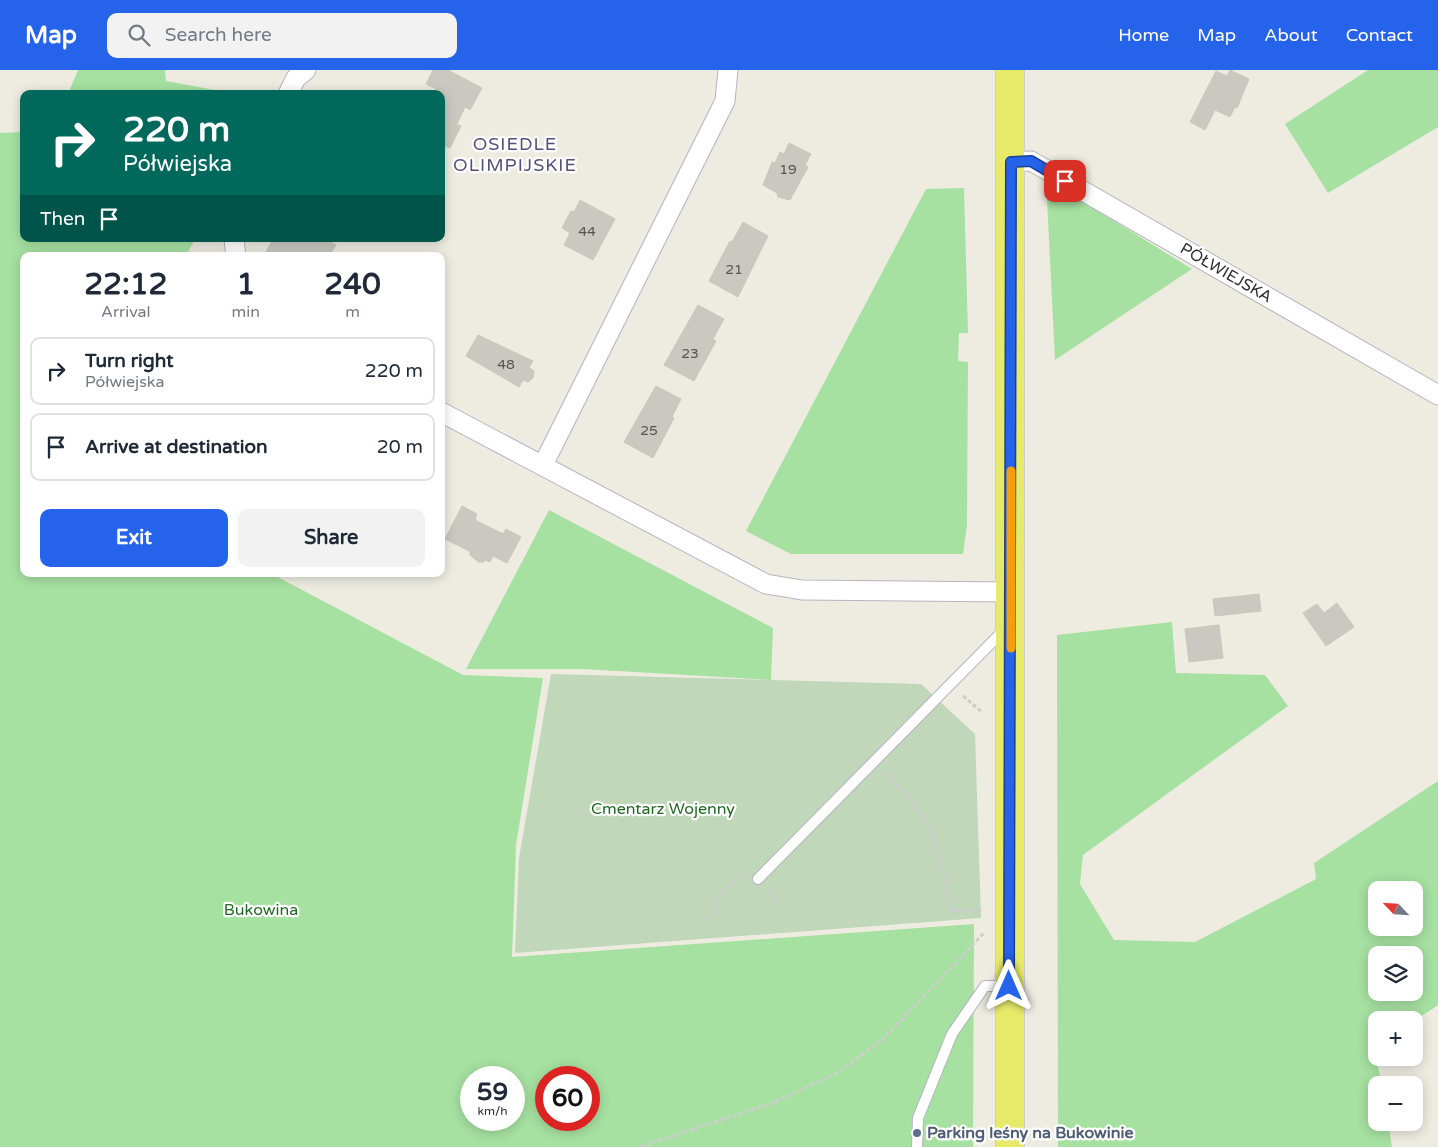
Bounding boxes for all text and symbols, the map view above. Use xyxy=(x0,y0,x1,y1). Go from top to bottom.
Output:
search box xyxy=(107,13,457,58)
text: Map xyxy=(25,21,77,50)
icon: search xyxy=(125,21,153,49)
text: Search here xyxy=(165,24,272,46)
text: Home xyxy=(1118,24,1169,46)
text: Map xyxy=(1197,24,1236,46)
text: About xyxy=(1264,24,1318,46)
text: Contact xyxy=(1346,24,1413,46)
text: 220 m xyxy=(123,109,230,151)
icon: right xyxy=(40,110,105,175)
district label: OSIEDLE OLIMPIJSKIE xyxy=(453,133,577,176)
text: Półwiejska xyxy=(123,151,232,177)
pin xyxy=(1044,160,1086,202)
house number: 19 xyxy=(779,161,797,178)
icon: arrive xyxy=(1051,167,1079,195)
icon: arrive xyxy=(95,205,123,233)
text: Then xyxy=(40,208,85,230)
house number: 44 xyxy=(578,223,596,240)
street label: PÓŁWIEJSKA xyxy=(1176,239,1276,307)
house number: 21 xyxy=(725,261,743,278)
text: 22:12 xyxy=(84,266,167,303)
text: 1 xyxy=(236,266,255,303)
text: 240 xyxy=(324,266,381,303)
text: Arrival xyxy=(101,302,151,322)
text: min xyxy=(232,302,260,322)
text: m xyxy=(345,302,360,322)
house number: 23 xyxy=(681,345,699,362)
text: Turn right xyxy=(85,350,173,372)
house number: 48 xyxy=(497,356,515,373)
icon: right xyxy=(42,357,70,385)
text: 220 m xyxy=(365,360,423,382)
text: Półwiejska xyxy=(85,372,164,392)
house number: 25 xyxy=(640,422,658,439)
icon: arrive xyxy=(42,433,70,461)
text: Arrive at destination xyxy=(85,436,268,458)
text: 20 m xyxy=(377,436,423,458)
button: Exit xyxy=(40,509,228,567)
button: Share xyxy=(238,509,425,567)
park label: Cmentarz Wojenny xyxy=(591,799,735,819)
north arrow xyxy=(1368,881,1422,936)
map controls xyxy=(1368,881,1423,1131)
park label: Bukowina xyxy=(224,900,298,920)
button: layers xyxy=(1368,946,1423,1001)
position arrow xyxy=(982,959,1034,1011)
button: + xyxy=(1368,1011,1423,1066)
speed limit sign: 60 xyxy=(535,1066,600,1131)
button: − xyxy=(1368,1076,1423,1131)
text: 59 xyxy=(477,1077,508,1107)
text: km/h xyxy=(477,1104,508,1118)
place label: Parking leśny na Bukowinie xyxy=(927,1123,1133,1143)
marker: Parking leśny na Bukowinie xyxy=(911,1127,923,1139)

